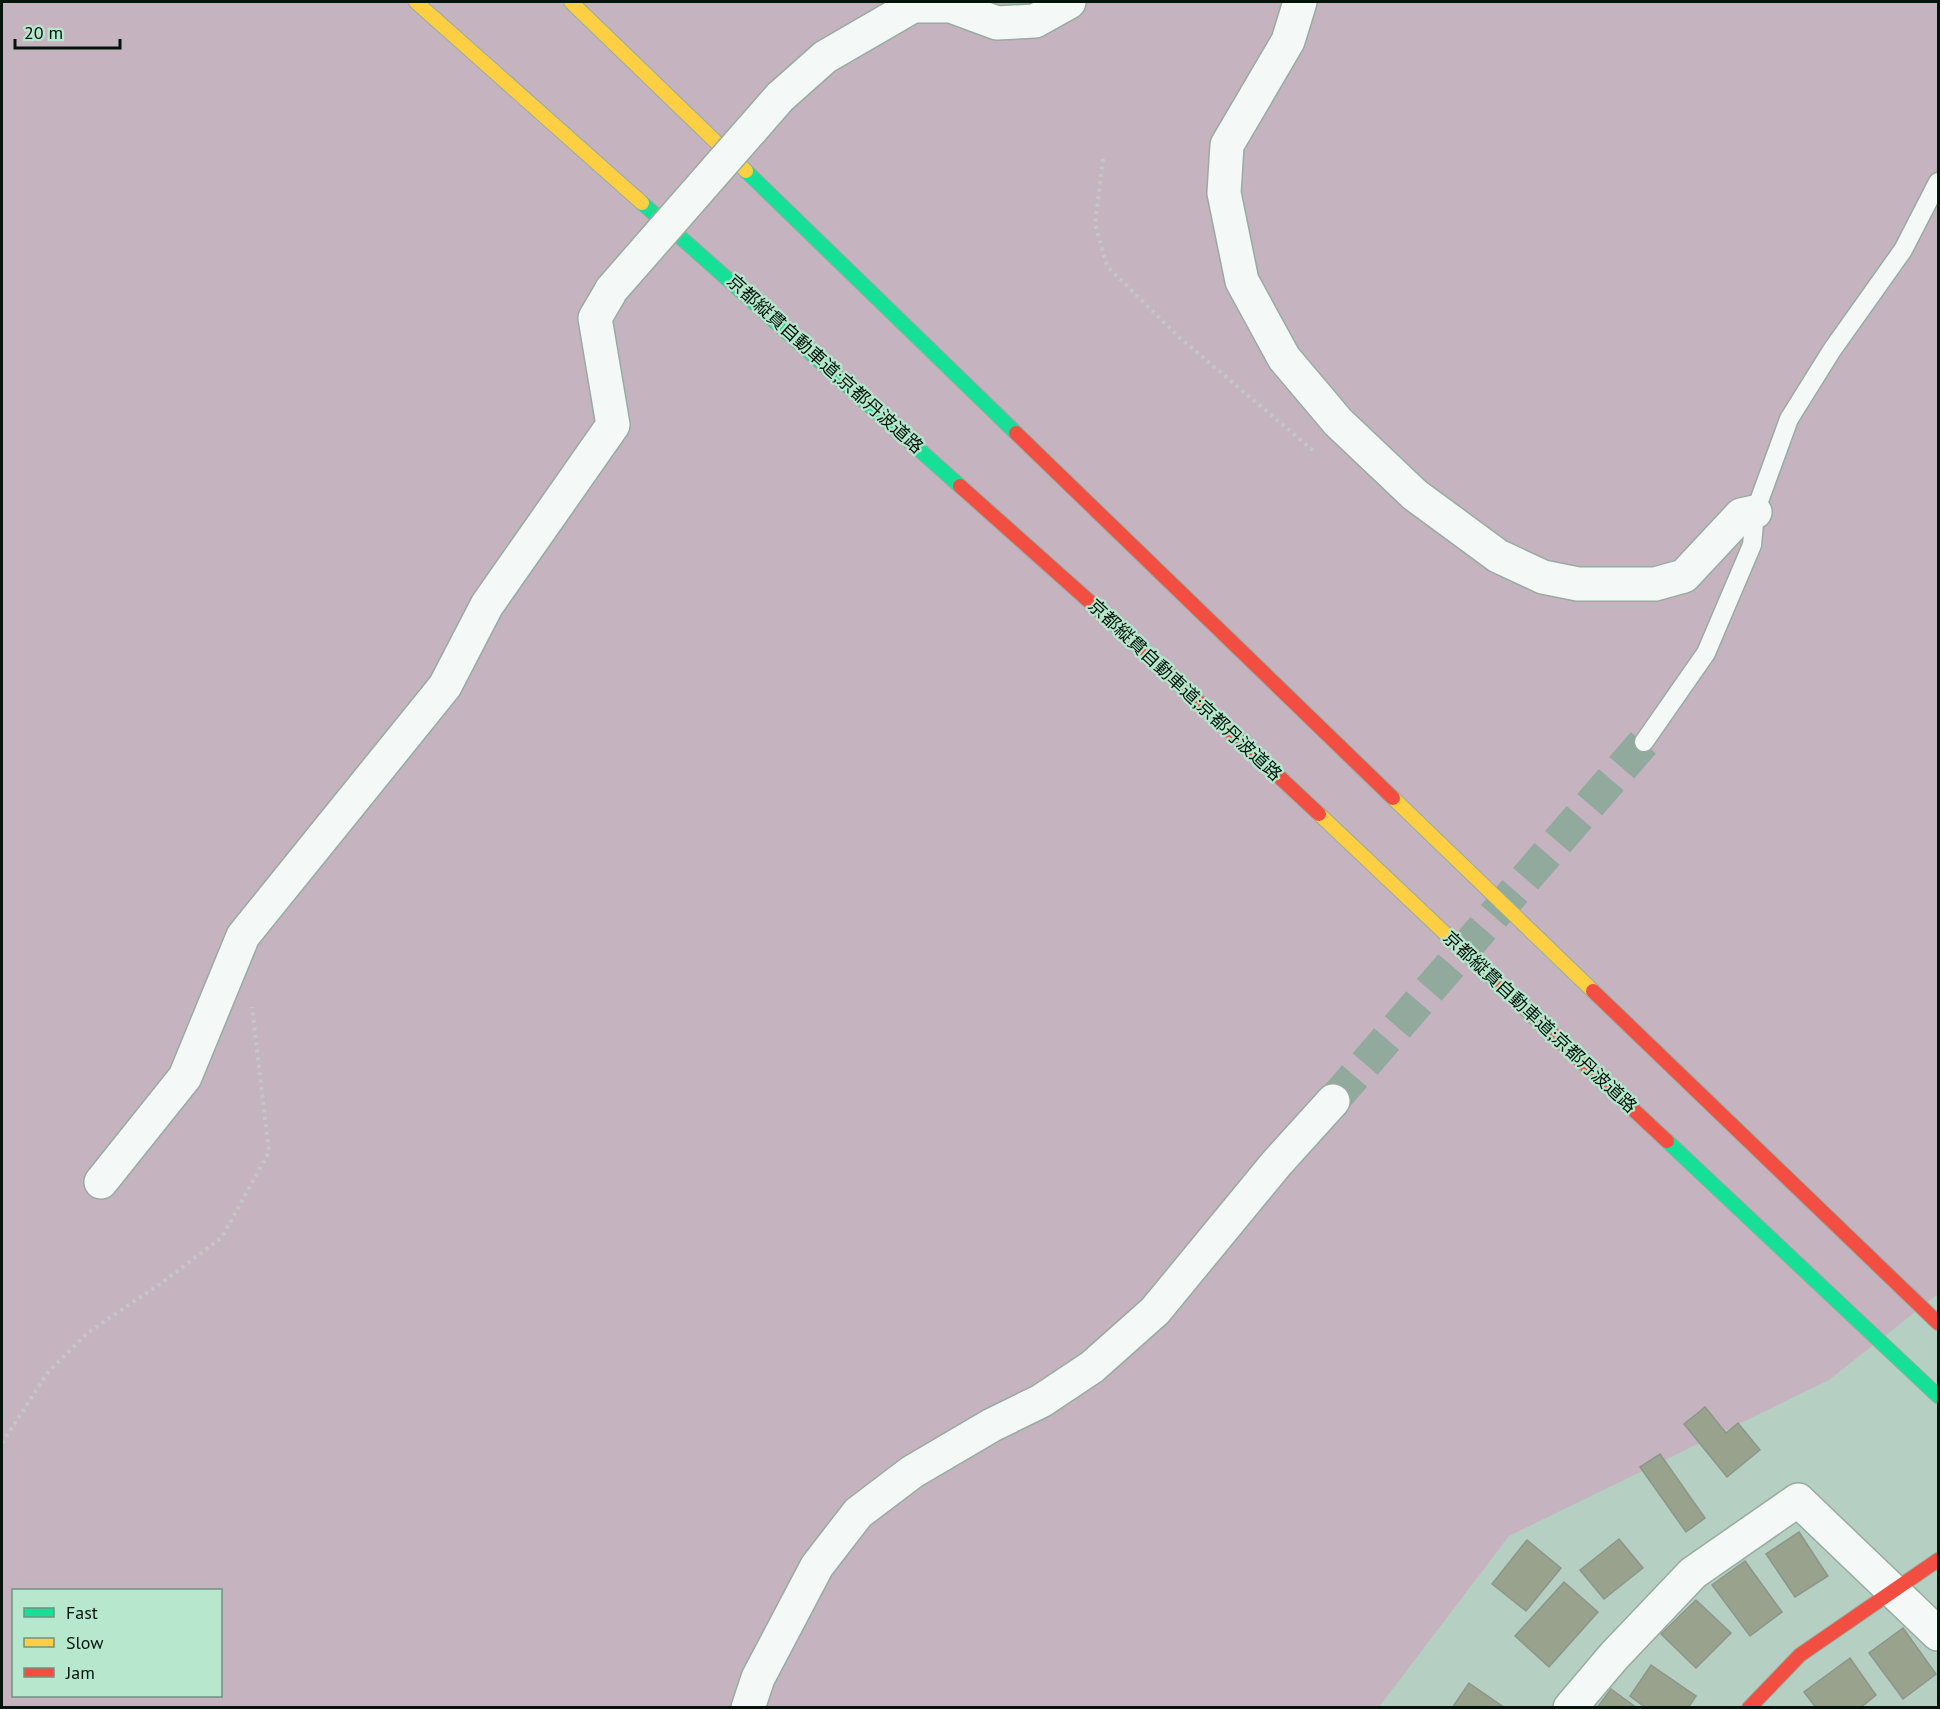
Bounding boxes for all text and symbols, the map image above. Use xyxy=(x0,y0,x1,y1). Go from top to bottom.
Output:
scale bar xyxy=(15,12,120,50)
text: 20 m xyxy=(24,21,63,44)
street label: 京都縦貫自動車道;京都丹波道路 xyxy=(722,269,928,458)
street label: 京都縦貫自動車道;京都丹波道路 xyxy=(1084,594,1287,786)
street label: 京都縦貫自動車道;京都丹波道路 xyxy=(1439,926,1642,1118)
legend xyxy=(12,1589,222,1697)
text: Fast xyxy=(66,1601,98,1624)
text: Slow xyxy=(66,1631,104,1654)
text: Jam xyxy=(65,1661,95,1684)

